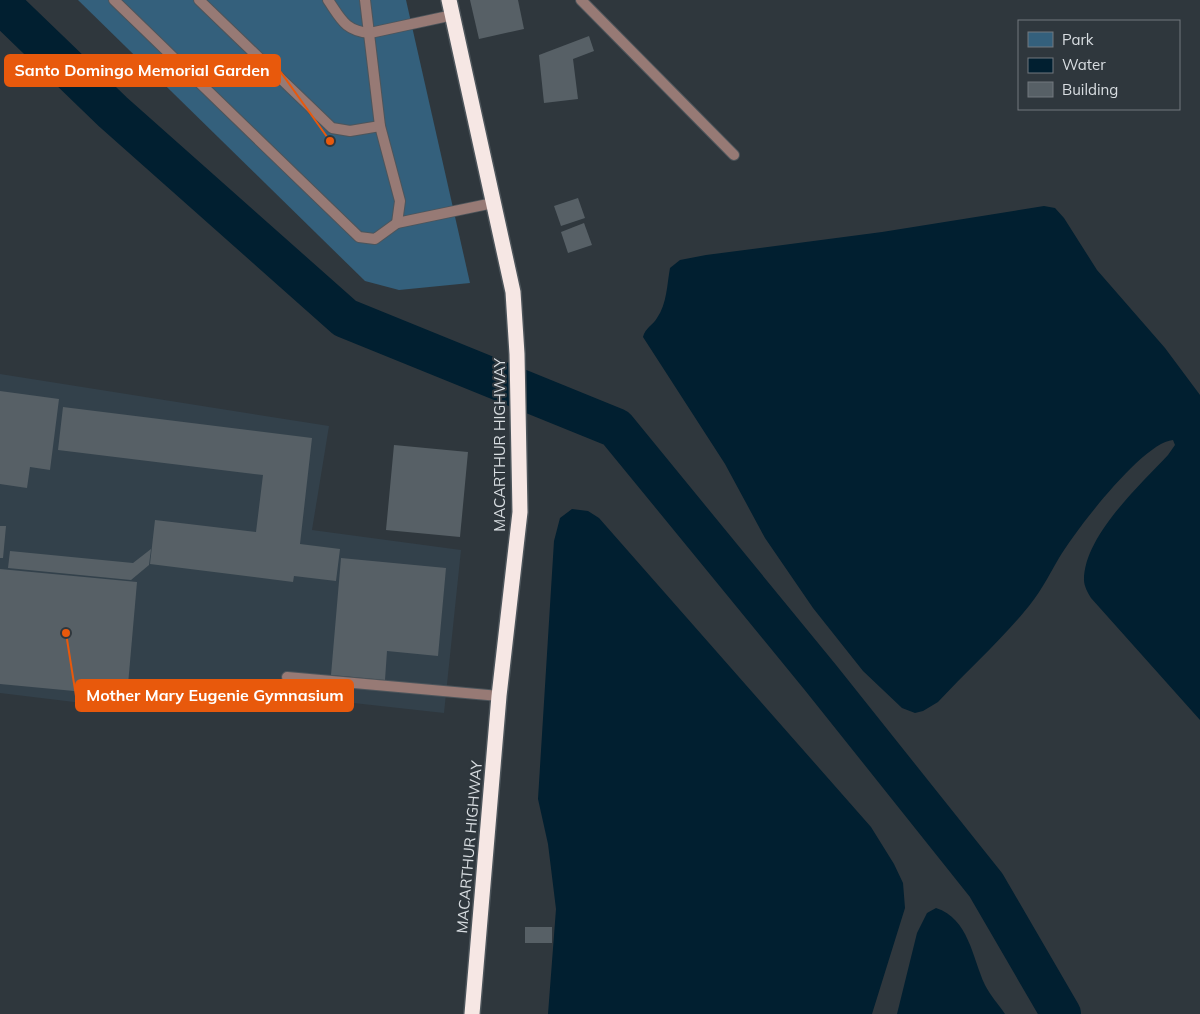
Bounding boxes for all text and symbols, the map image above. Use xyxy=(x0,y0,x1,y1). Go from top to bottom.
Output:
legend xyxy=(1018,20,1180,110)
text: Park xyxy=(1062,30,1094,49)
callout: Santo Domingo Memorial Garden xyxy=(5,55,280,86)
text: Water xyxy=(1062,55,1106,74)
text: Santo Domingo Memorial Garden xyxy=(14,60,270,80)
text: Building xyxy=(1062,80,1118,99)
street label: MACARTHUR HIGHWAY xyxy=(490,357,509,532)
callout: Mother Mary Eugenie Gymnasium xyxy=(76,680,353,711)
text: Mother Mary Eugenie Gymnasium xyxy=(86,685,344,705)
street label: MACARTHUR HIGHWAY xyxy=(452,759,486,934)

